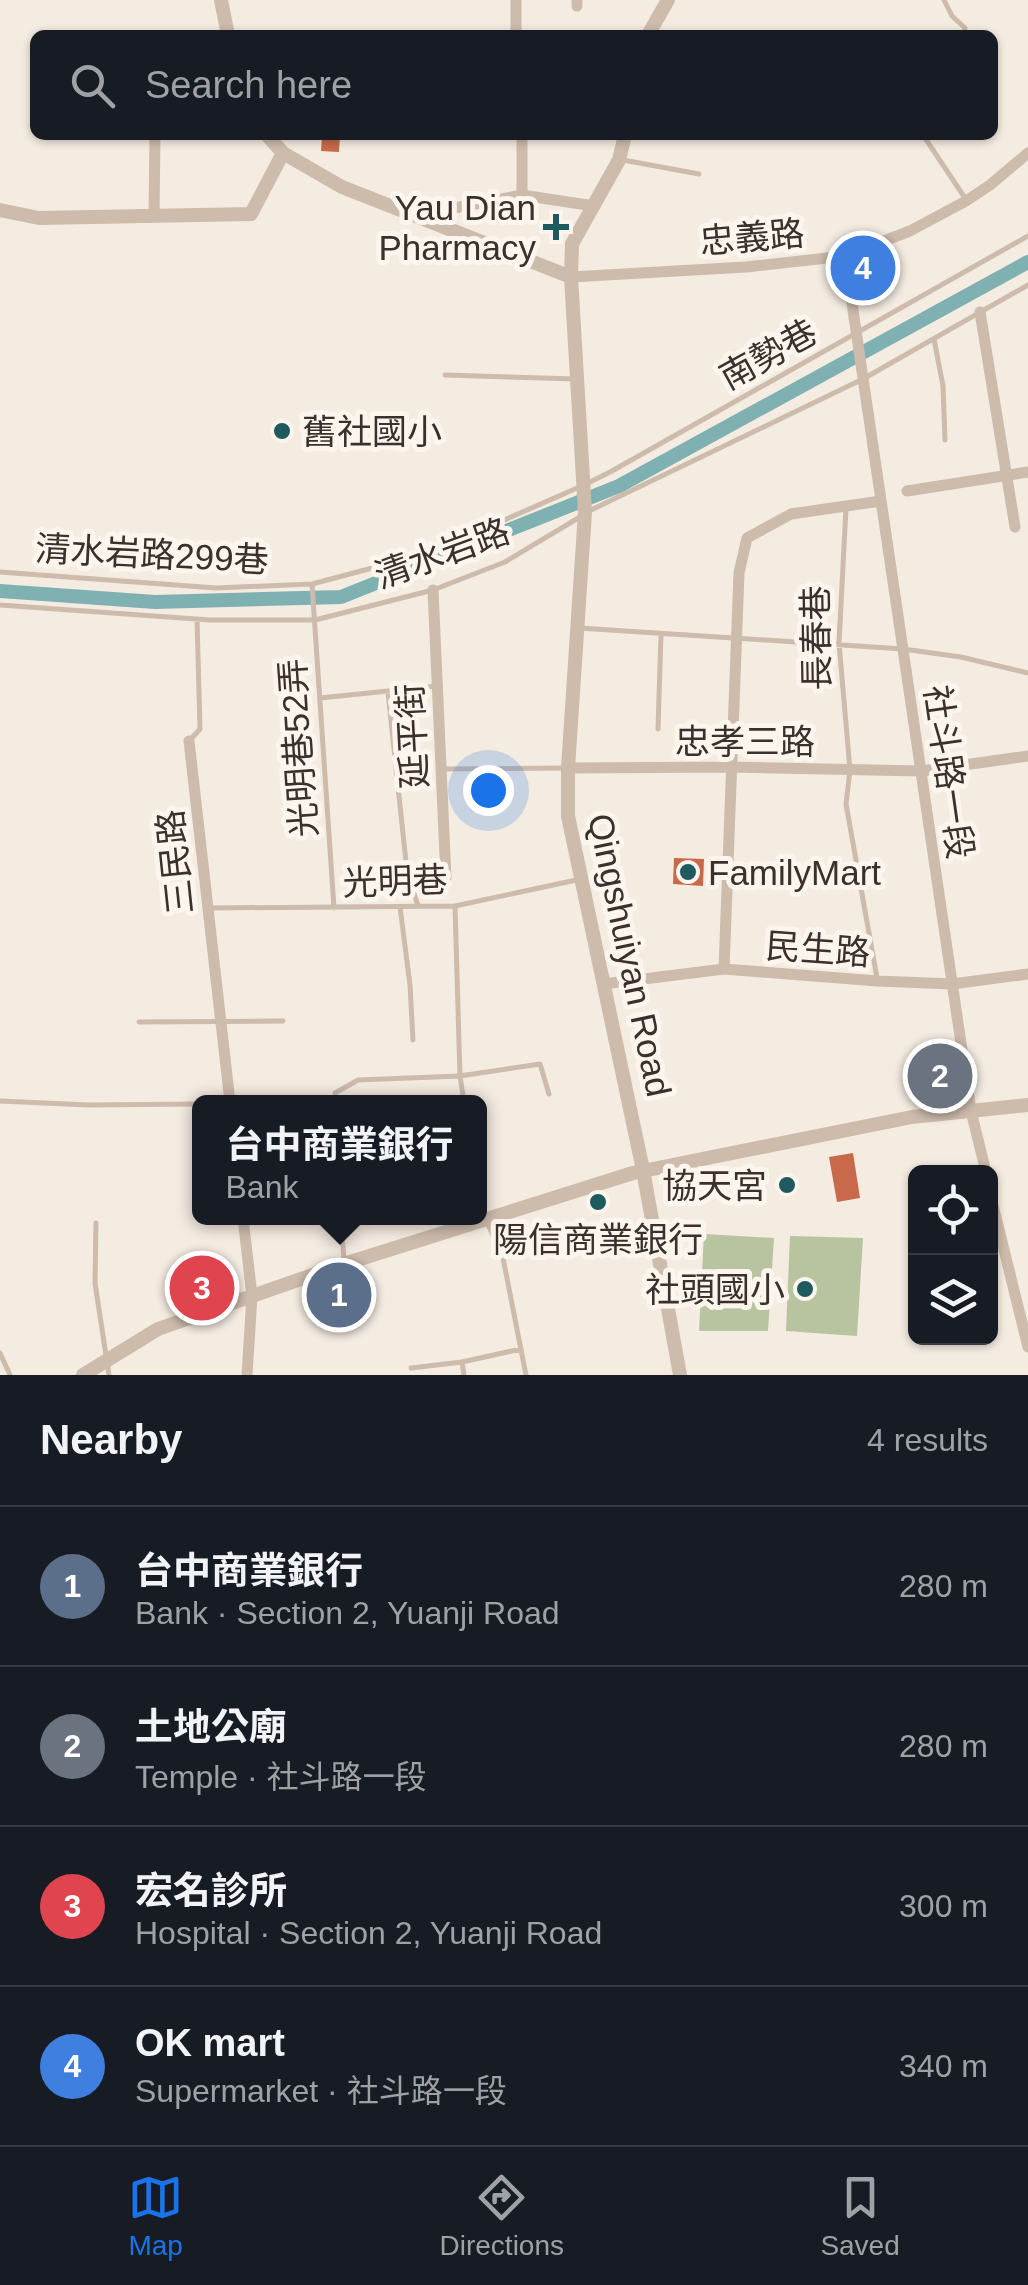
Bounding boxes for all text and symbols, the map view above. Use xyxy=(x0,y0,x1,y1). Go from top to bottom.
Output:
search box xyxy=(30,30,998,140)
icon: search xyxy=(65,58,120,113)
text: Search here xyxy=(145,64,352,106)
place label: Yau Dian Pharmacy xyxy=(378,188,536,267)
street label: 忠義路 xyxy=(698,213,806,261)
marker: Yau Dian Pharmacy xyxy=(545,216,567,238)
pin: 4 xyxy=(830,230,896,306)
street label: 南勢巷 xyxy=(713,311,823,397)
place label: 舊社國小 xyxy=(302,412,442,451)
marker: 舊社國小 xyxy=(271,420,293,442)
street label: 清水岩路 xyxy=(370,511,514,595)
street label: 清水岩路299巷 xyxy=(34,528,270,580)
street label: 長春巷 xyxy=(796,585,836,691)
street label: 光明巷52弄 xyxy=(272,657,324,839)
street label: 延平街 xyxy=(390,683,434,789)
street label: 社斗路一段 xyxy=(918,683,980,861)
street label: 忠孝三路 xyxy=(675,722,815,761)
your location xyxy=(463,765,514,816)
street label: 三民路 xyxy=(150,808,200,916)
street label: Qingshuiyan Road xyxy=(581,810,679,1100)
place label: FamilyMart xyxy=(708,853,881,892)
street label: 光明巷 xyxy=(342,860,448,902)
marker: FamilyMart xyxy=(677,861,699,883)
street label: 民生路 xyxy=(764,926,872,972)
pin: 2 xyxy=(908,1038,972,1114)
popup xyxy=(192,1095,487,1225)
text: 台中商業銀行 xyxy=(225,1124,454,1166)
map controls xyxy=(908,1165,998,1345)
button: locate xyxy=(908,1165,998,1255)
place label: 協天宮 xyxy=(662,1166,767,1205)
text: Bank xyxy=(225,1169,298,1205)
marker: 協天宮 xyxy=(776,1174,798,1196)
marker: 陽信商業銀行 xyxy=(587,1191,609,1213)
place label: 陽信商業銀行 xyxy=(493,1220,703,1259)
pin: 3 xyxy=(170,1250,234,1326)
button: layers xyxy=(908,1255,998,1345)
pin: 1 xyxy=(306,1258,372,1332)
place label: 社頭國小 xyxy=(645,1270,785,1309)
marker: 社頭國小 xyxy=(794,1278,816,1300)
text: Nearby xyxy=(40,1416,182,1463)
text: 4 results xyxy=(867,1422,988,1458)
text: 台中商業銀行 xyxy=(135,1550,363,1592)
text: 1 xyxy=(64,1568,81,1604)
text: 280 m xyxy=(899,1568,988,1604)
text: Bank · Section 2, Yuanji Road xyxy=(135,1595,560,1631)
text: 土地公廟 xyxy=(135,1706,287,1748)
text: 2 xyxy=(64,1728,81,1764)
text: 280 m xyxy=(899,1728,988,1764)
text: Temple · 社斗路一段 xyxy=(135,1759,427,1795)
text: 宏名診所 xyxy=(135,1870,287,1912)
text: 3 xyxy=(64,1888,81,1924)
text: 300 m xyxy=(899,1888,988,1924)
text: Hospital · Section 2, Yuanji Road xyxy=(135,1915,602,1951)
text: OK mart xyxy=(135,2022,285,2064)
text: 4 xyxy=(64,2048,81,2084)
text: 340 m xyxy=(899,2048,988,2084)
text: Supermarket · 社斗路一段 xyxy=(135,2073,507,2109)
tab: Map xyxy=(128,2170,183,2262)
tab: Directions xyxy=(440,2170,564,2262)
tab: Saved xyxy=(820,2170,900,2262)

